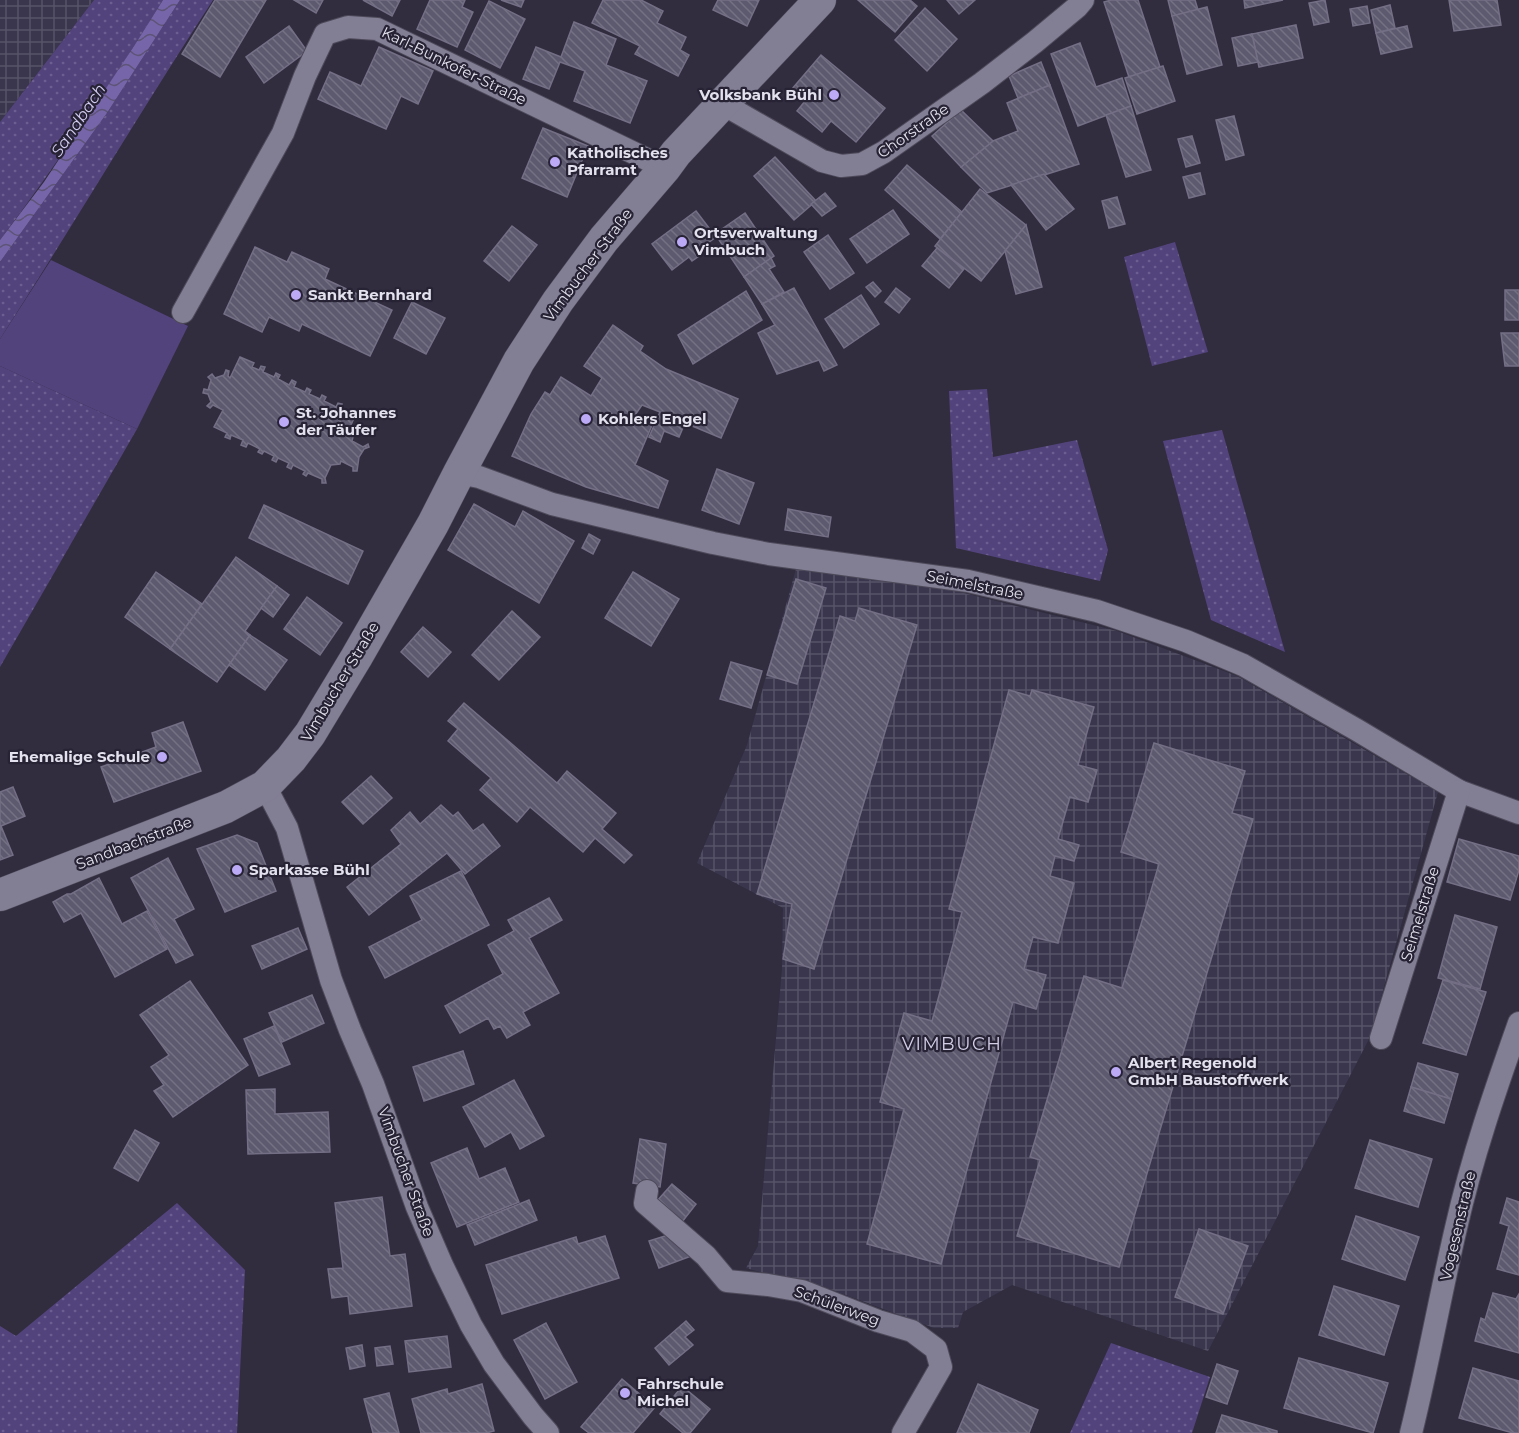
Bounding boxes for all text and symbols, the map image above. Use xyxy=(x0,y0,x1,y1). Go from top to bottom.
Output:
street label: Karl-Bunkofer-Straße xyxy=(379,22,530,109)
water label: Sandbach xyxy=(47,80,110,160)
place label: Volksbank Bühl xyxy=(698,85,822,104)
marker: Volksbank Bühl xyxy=(827,88,841,102)
street label: Chorstraße xyxy=(873,99,952,162)
place label: Katholisches Pfarramt xyxy=(567,143,668,179)
marker: Katholisches Pfarramt xyxy=(548,155,562,169)
street label: Vimbucher Straße xyxy=(539,204,636,325)
place label: Ortsverwaltung Vimbuch xyxy=(693,223,818,259)
marker: Ortsverwaltung Vimbuch xyxy=(675,235,689,249)
place label: Sankt Bernhard xyxy=(308,285,432,304)
marker: Sankt Bernhard xyxy=(289,288,303,302)
place label: St. Johannes der Täufer xyxy=(296,403,396,439)
place label: Kohlers Engel xyxy=(598,409,707,428)
marker: Kohlers Engel xyxy=(579,412,593,426)
marker: St. Johannes der Täufer xyxy=(277,415,291,429)
street label: Seimelstraße xyxy=(925,566,1025,603)
street label: Vimbucher Straße xyxy=(296,618,383,745)
place label: Ehemalige Schule xyxy=(9,747,150,766)
marker: Ehemalige Schule xyxy=(155,750,169,764)
street label: Sandbachstraße xyxy=(73,812,194,873)
place label: Sparkasse Bühl xyxy=(249,860,370,879)
marker: Sparkasse Bühl xyxy=(230,863,244,877)
street label: Seimelstraße xyxy=(1396,864,1443,964)
district label: VIMBUCH xyxy=(902,1033,1002,1055)
place label: Albert Regenold GmbH Baustoffwerk xyxy=(1127,1053,1289,1089)
marker: Albert Regenold GmbH Baustoffwerk xyxy=(1109,1065,1123,1079)
street label: Vimbucher Straße xyxy=(374,1104,439,1239)
street label: Vogesenstraße xyxy=(1436,1169,1479,1282)
street label: Schülerweg xyxy=(792,1281,882,1330)
place label: Fahrschule Michel xyxy=(637,1374,724,1410)
marker: Fahrschule Michel xyxy=(618,1386,632,1400)

